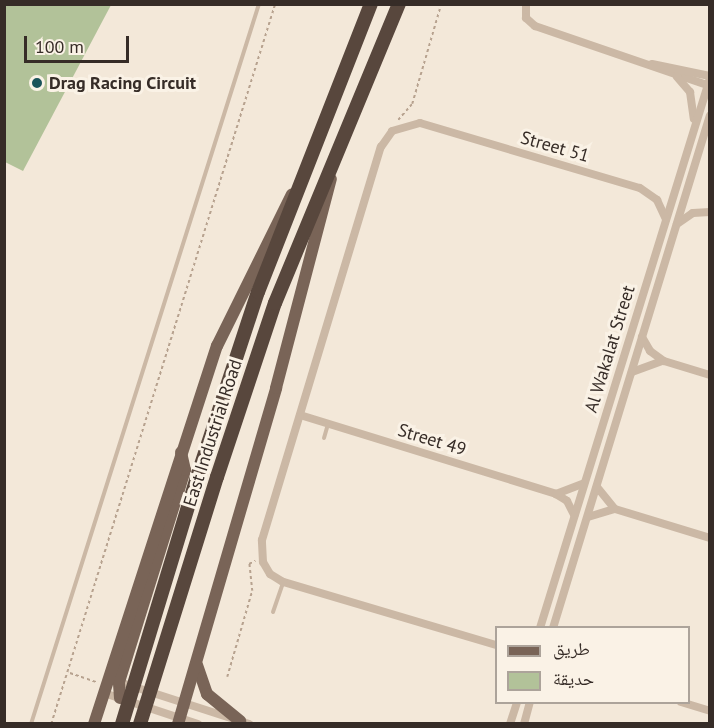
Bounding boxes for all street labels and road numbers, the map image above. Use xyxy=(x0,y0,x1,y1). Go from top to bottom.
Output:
street label: Street 51 xyxy=(518,127,592,167)
street label: Al Wakalat Street xyxy=(580,283,640,415)
street label: East Industrial Road xyxy=(179,357,247,509)
street label: Street 49 xyxy=(395,419,469,461)

